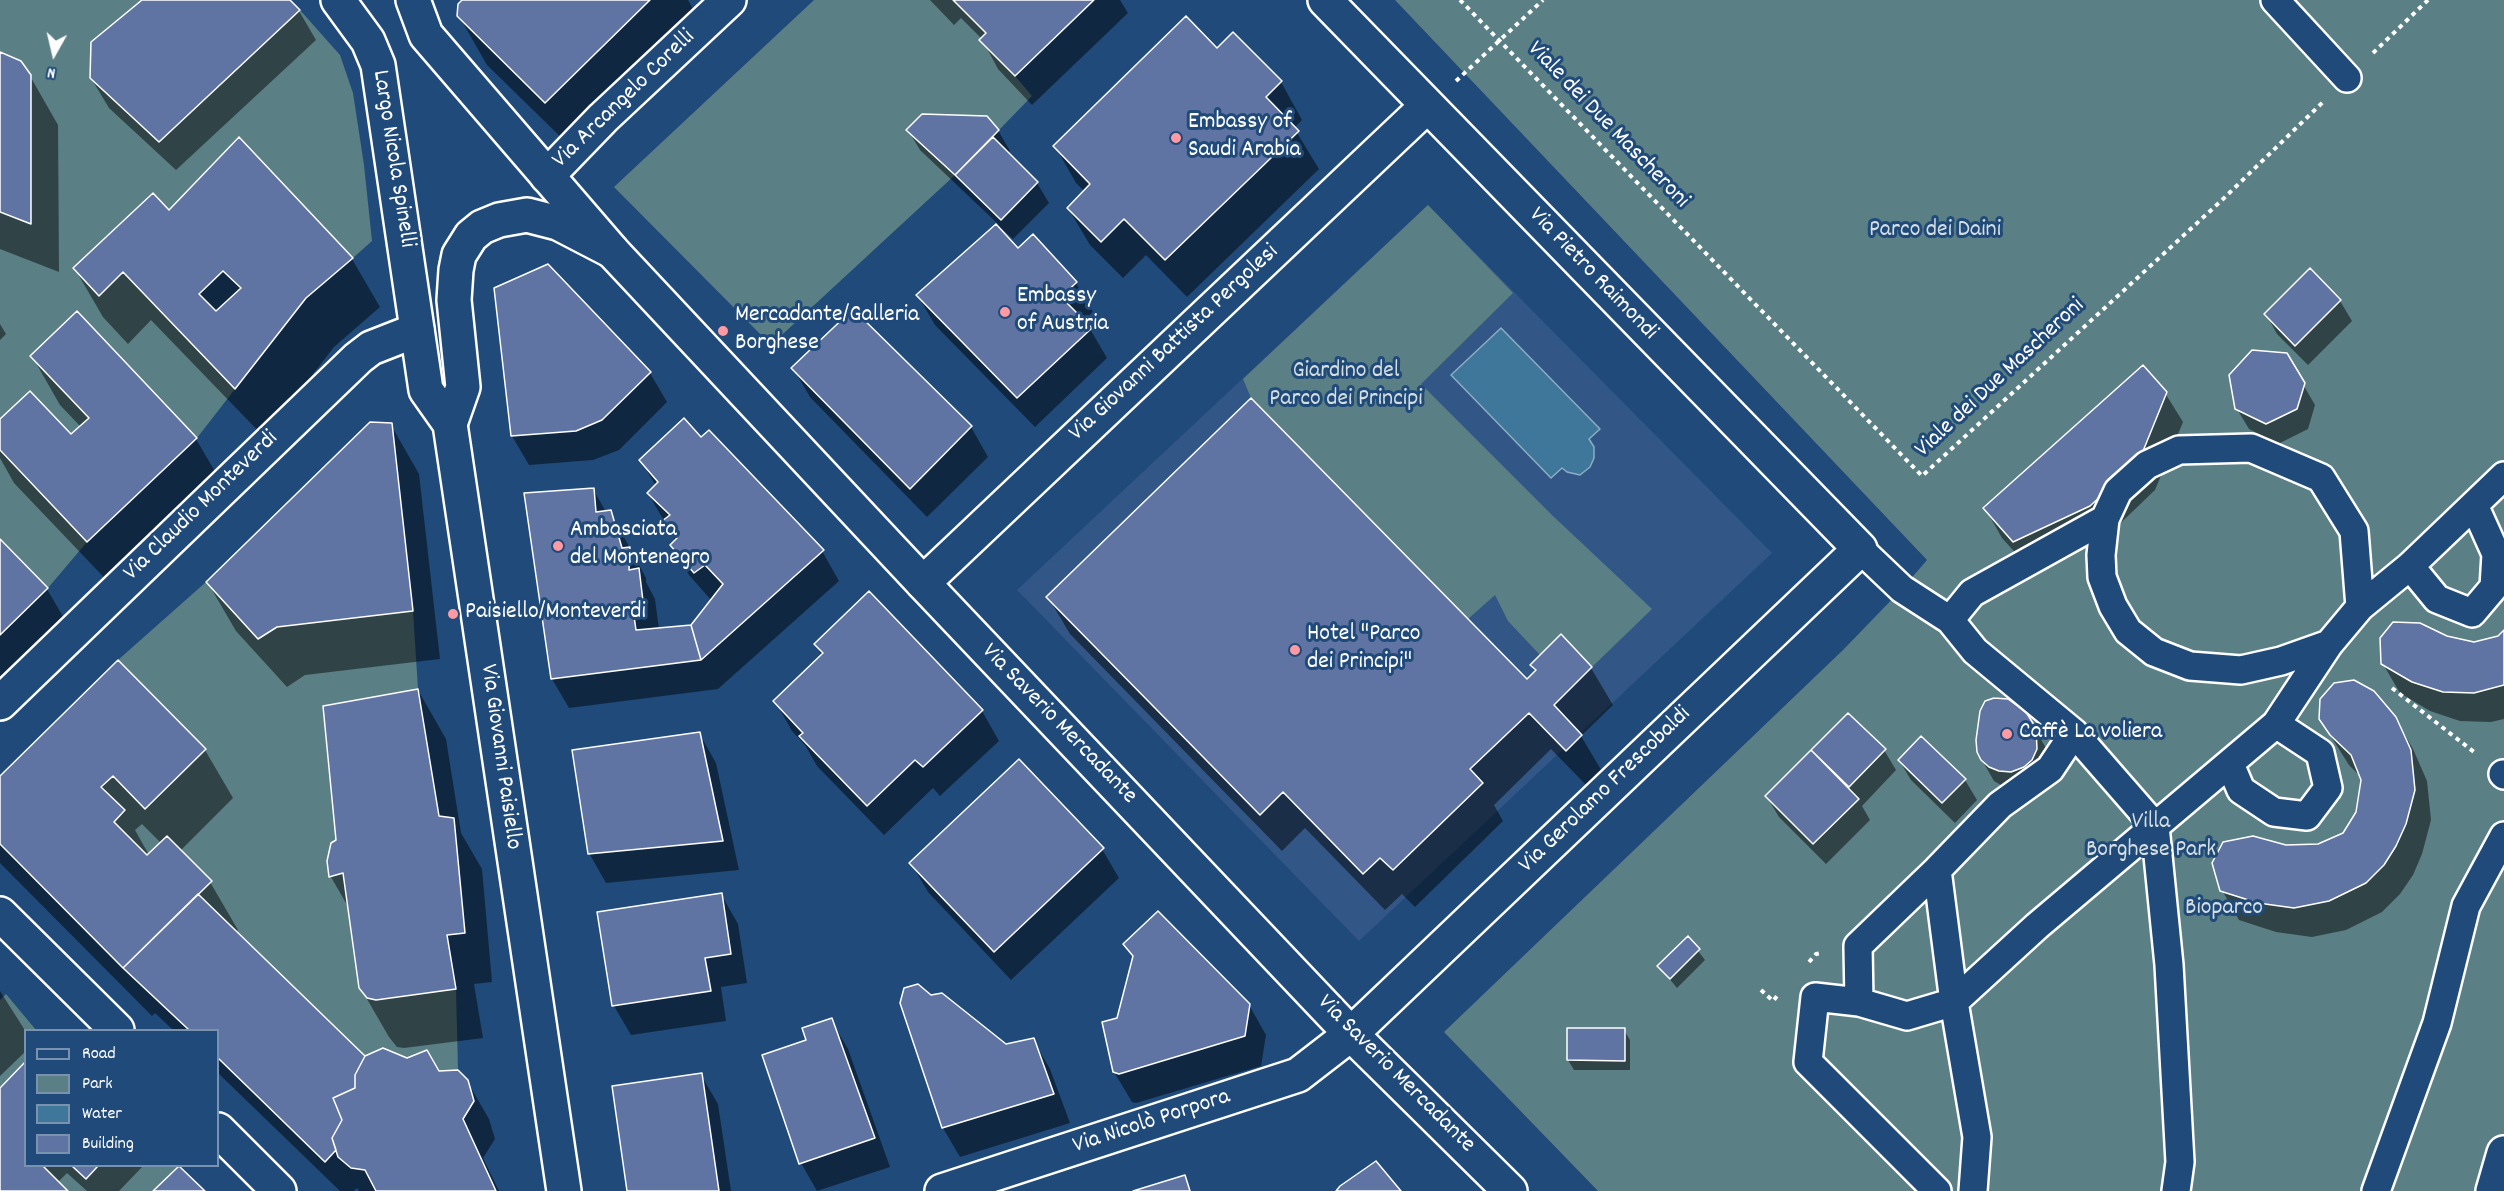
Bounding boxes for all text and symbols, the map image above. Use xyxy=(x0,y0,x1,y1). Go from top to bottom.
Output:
north arrow xyxy=(24,24,84,84)
street label: Via Arcangelo Corelli xyxy=(548,25,702,175)
street label: Viale dei Due Mascheroni xyxy=(1520,36,1694,216)
text: N xyxy=(46,60,57,84)
street label: Largo Nicola Spinelli xyxy=(364,68,420,250)
place label: Embassy of Saudi Arabia xyxy=(1188,110,1301,166)
marker: Embassy of Saudi Arabia xyxy=(1169,131,1183,145)
street label: Via Pietro Raimondi xyxy=(1521,203,1663,347)
park label: Parco dei Daini xyxy=(1869,218,2001,246)
street label: Via Giovanni Battista Pergolesi xyxy=(1064,239,1286,449)
place label: Embassy of Austria xyxy=(1017,284,1109,340)
street label: Viale dei Due Mascheroni xyxy=(1910,293,2092,465)
place label: Mercadante/Galleria Borghese xyxy=(735,303,919,359)
marker: Embassy of Austria xyxy=(998,305,1012,319)
marker: Mercadante/Galleria Borghese xyxy=(716,324,730,338)
park label: Giardino del Parco dei Principi xyxy=(1269,359,1423,415)
street label: Via Claudio Monteverdi xyxy=(119,426,285,588)
place label: Ambasciata del Montenegro xyxy=(570,518,710,574)
marker: Ambasciata del Montenegro xyxy=(551,539,565,553)
place label: Paisiello/Monteverdi xyxy=(465,600,646,628)
marker: Paisiello/Monteverdi xyxy=(446,607,460,621)
place label: Hotel "Parco dei Principi" xyxy=(1307,622,1421,678)
street label: Via Saverio Mercadante xyxy=(974,639,1142,811)
marker: Hotel "Parco dei Principi" xyxy=(1288,643,1302,657)
street label: Via Giovanni Paisiello xyxy=(472,662,526,852)
street label: Via Gerolamo Frescobaldi xyxy=(1514,701,1698,881)
place label: Caffè La voliera xyxy=(2019,720,2162,748)
marker: Caffè La voliera xyxy=(2000,727,2014,741)
park label: Villa Borghese Park xyxy=(2086,810,2216,866)
park label: Bioparco xyxy=(2185,896,2263,924)
street label: Via Saverio Mercadante xyxy=(1310,990,1480,1160)
legend xyxy=(24,1029,219,1167)
text: Road xyxy=(82,1042,116,1067)
text: Park xyxy=(82,1072,113,1097)
street label: Via Nicolò Porpora xyxy=(1070,1084,1234,1162)
text: Water xyxy=(82,1102,122,1127)
text: Building xyxy=(82,1132,134,1157)

